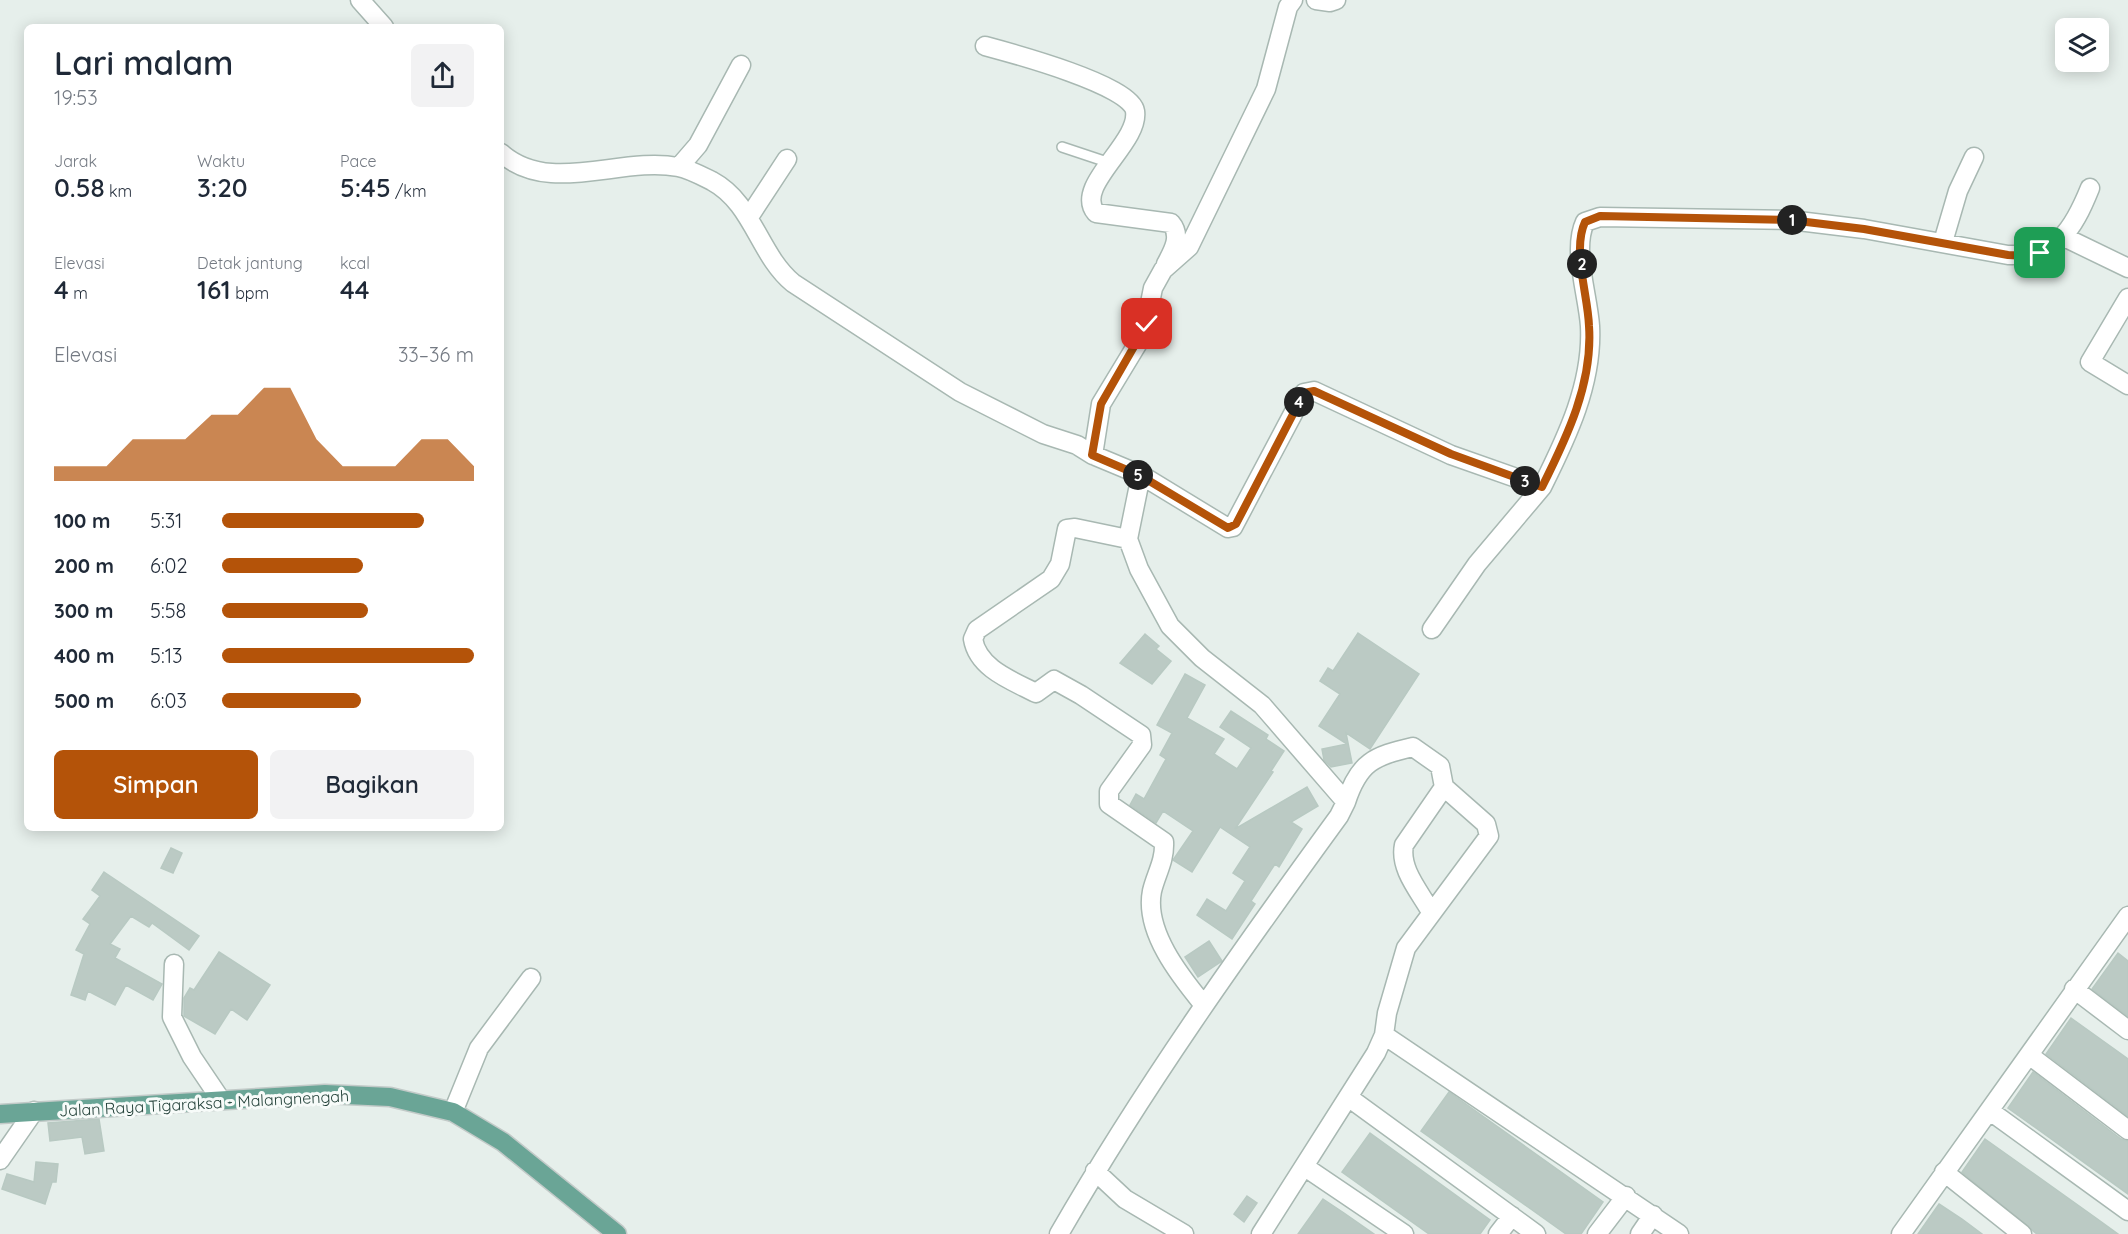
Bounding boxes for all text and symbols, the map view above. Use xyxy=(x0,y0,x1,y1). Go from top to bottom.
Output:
map controls xyxy=(2055,18,2109,72)
button: layers xyxy=(2055,18,2109,72)
text: Lari malam xyxy=(54,42,233,83)
button: share xyxy=(411,44,474,107)
text: 19:53 xyxy=(54,85,98,110)
text: Jarak xyxy=(54,151,97,171)
text: Waktu xyxy=(197,151,245,171)
text: Pace xyxy=(340,151,376,171)
text: 0.58 xyxy=(54,171,105,204)
text: 3:20 xyxy=(197,171,248,204)
text: 5:45 xyxy=(340,171,391,204)
text: km xyxy=(105,181,132,201)
text: /km xyxy=(391,181,426,201)
pin: 1 xyxy=(1777,205,1807,235)
text: 1 xyxy=(1789,210,1795,230)
pin xyxy=(2014,227,2065,278)
icon: arrive xyxy=(2023,236,2056,269)
pin: 2 xyxy=(1567,249,1597,279)
text: Elevasi xyxy=(54,253,105,273)
text: Detak jantung xyxy=(197,253,303,273)
text: kcal xyxy=(340,253,370,273)
text: 2 xyxy=(1577,254,1587,274)
text: 4 xyxy=(54,273,69,306)
text: 161 xyxy=(197,273,231,306)
text: 44 xyxy=(340,273,370,306)
text: m xyxy=(69,283,88,303)
text: bpm xyxy=(231,283,269,303)
pin xyxy=(1121,298,1172,349)
icon: check xyxy=(1130,307,1163,340)
text: Elevasi xyxy=(54,342,117,367)
text: 33–36 m xyxy=(398,342,474,367)
pin: 4 xyxy=(1284,387,1314,417)
text: 4 xyxy=(1294,392,1304,412)
pin: 5 xyxy=(1123,460,1153,490)
text: 5 xyxy=(1133,465,1143,485)
pin: 3 xyxy=(1510,466,1540,496)
text: 3 xyxy=(1521,471,1529,491)
text: 100 m xyxy=(54,508,110,533)
text: 5:31 xyxy=(150,508,183,533)
text: 200 m xyxy=(54,553,114,578)
text: 6:02 xyxy=(150,553,187,578)
text: 300 m xyxy=(54,598,113,623)
text: 5:58 xyxy=(150,598,186,623)
text: 400 m xyxy=(54,643,114,668)
text: 5:13 xyxy=(150,643,183,668)
text: 500 m xyxy=(54,688,114,713)
text: 6:03 xyxy=(150,688,187,713)
button: Simpan xyxy=(54,750,258,819)
button: Bagikan xyxy=(270,750,474,819)
street label: Jalan Raya Tigaraksa - Malangnengah xyxy=(58,1085,350,1121)

